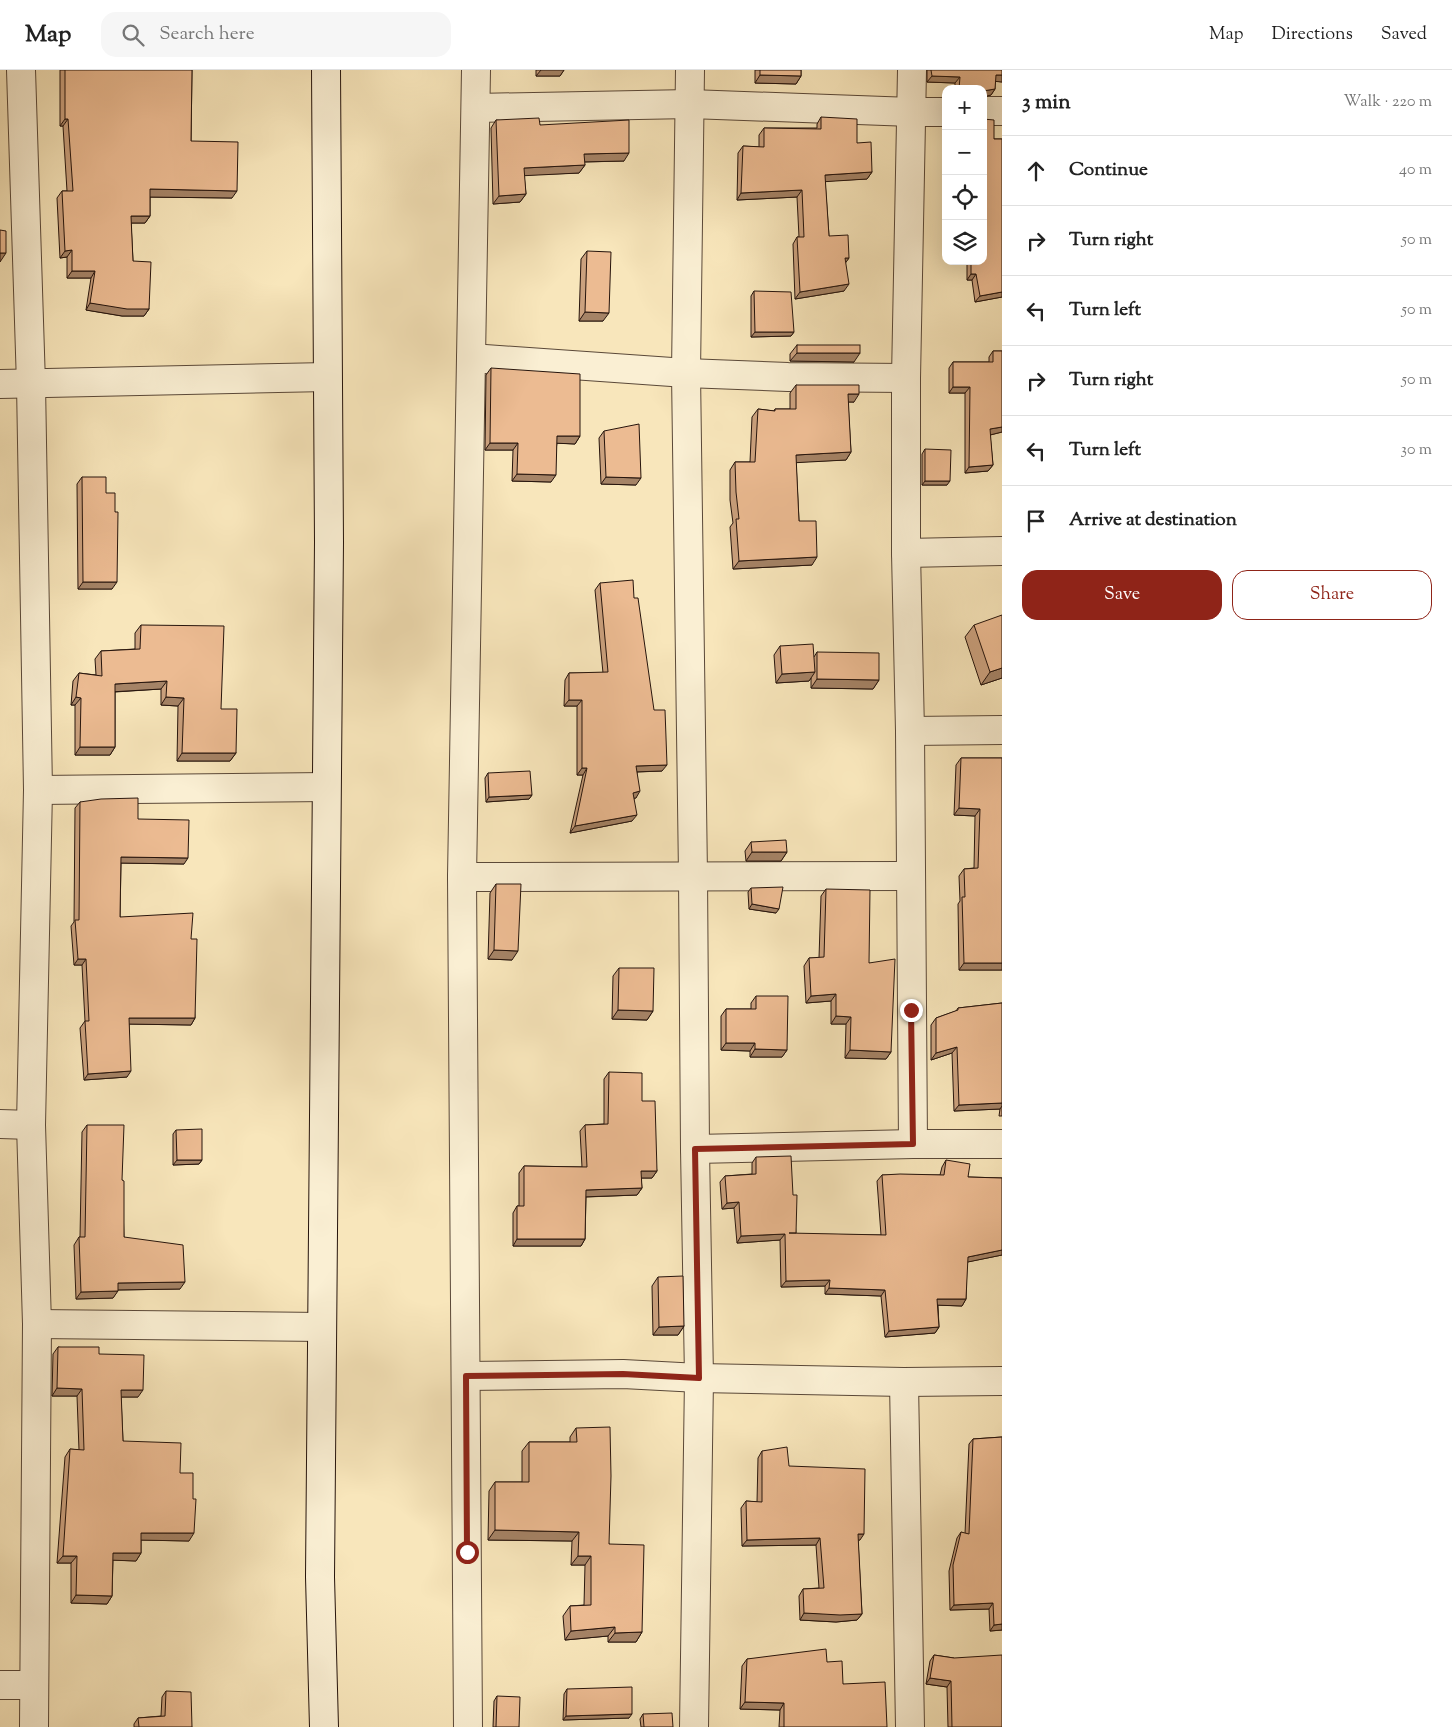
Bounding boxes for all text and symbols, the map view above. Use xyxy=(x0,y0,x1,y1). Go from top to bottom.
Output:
search box xyxy=(101,12,451,57)
text: Map xyxy=(25,18,71,52)
icon: search xyxy=(119,21,147,49)
text: Search here xyxy=(159,21,255,48)
text: Map xyxy=(1209,22,1244,48)
text: Directions xyxy=(1272,22,1353,48)
text: Saved xyxy=(1381,22,1427,48)
map controls xyxy=(942,85,987,265)
button: + xyxy=(942,85,987,130)
text: 3 min xyxy=(1022,88,1071,118)
text: Walk · 220 m xyxy=(1344,91,1432,114)
button: − xyxy=(942,130,987,175)
icon: ahead xyxy=(1022,157,1050,185)
text: Continue xyxy=(1069,157,1148,184)
text: 40 m xyxy=(1399,159,1432,182)
button: locate xyxy=(942,175,987,220)
button: layers xyxy=(942,220,987,265)
icon: right xyxy=(1022,227,1050,255)
text: Turn right xyxy=(1069,227,1153,254)
text: 50 m xyxy=(1401,229,1432,252)
icon: left xyxy=(1022,297,1050,325)
text: Turn left xyxy=(1069,297,1141,324)
text: 50 m xyxy=(1401,299,1432,322)
icon: right xyxy=(1022,367,1050,395)
text: Turn right xyxy=(1069,367,1153,394)
text: 50 m xyxy=(1401,369,1432,392)
icon: left xyxy=(1022,437,1050,465)
text: Turn left xyxy=(1069,437,1141,464)
text: 30 m xyxy=(1401,439,1432,462)
icon: arrive xyxy=(1022,507,1050,535)
text: Arrive at destination xyxy=(1069,507,1237,534)
button: Save xyxy=(1022,570,1222,620)
button: Share xyxy=(1232,570,1432,620)
route end xyxy=(900,999,923,1022)
route start xyxy=(456,1541,479,1564)

